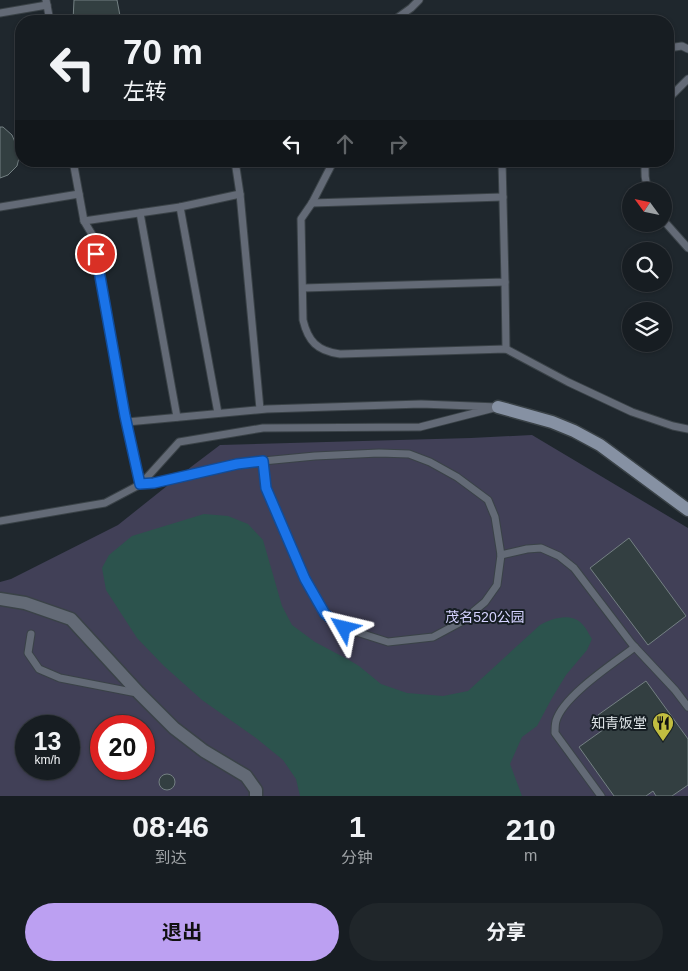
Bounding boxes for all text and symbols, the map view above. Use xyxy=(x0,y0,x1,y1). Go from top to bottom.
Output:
text: 70 m xyxy=(123,32,203,71)
icon: left xyxy=(40,35,105,100)
text: 左转 xyxy=(123,79,167,104)
icon: left xyxy=(278,130,306,158)
icon: ahead xyxy=(331,130,359,158)
icon: right xyxy=(384,130,412,158)
north arrow xyxy=(622,182,672,232)
map controls xyxy=(622,182,672,352)
pin xyxy=(75,233,117,275)
icon: arrive xyxy=(82,240,110,268)
button: search xyxy=(622,242,672,292)
button: layers xyxy=(622,302,672,352)
position arrow xyxy=(317,601,369,653)
park label: 茂名520公园 xyxy=(445,609,525,625)
restaurant icon: 知青饭堂 xyxy=(651,711,675,742)
speed limit sign: 20 xyxy=(90,715,155,780)
place label: 知青饭堂 xyxy=(591,715,647,731)
text: 13 xyxy=(34,727,61,755)
text: km/h xyxy=(34,753,61,767)
text: 08:46 xyxy=(132,810,209,843)
text: 1 xyxy=(349,810,366,843)
text: 210 xyxy=(506,813,556,846)
text: m xyxy=(524,847,537,864)
text: 到达 xyxy=(155,849,187,866)
text: 分钟 xyxy=(341,849,373,866)
button: 退出 xyxy=(25,903,339,961)
button: 分享 xyxy=(349,903,663,961)

